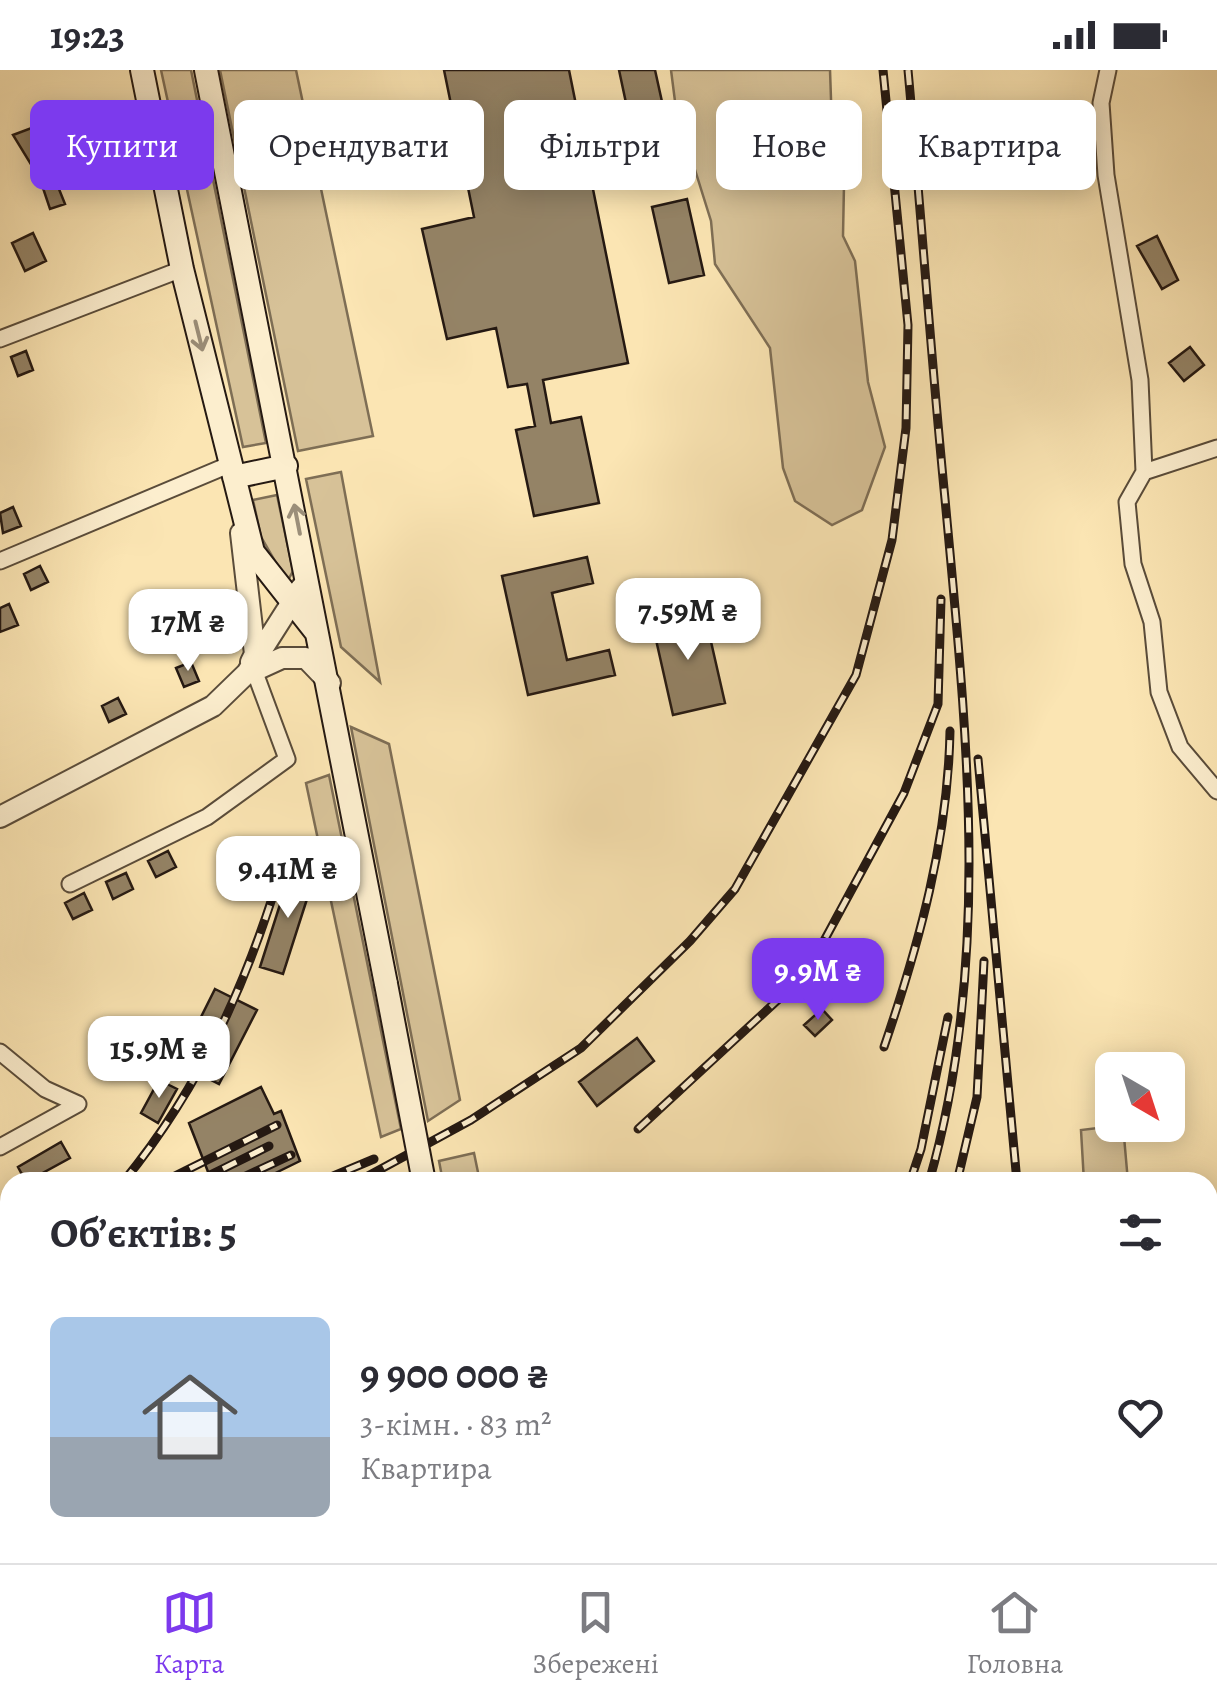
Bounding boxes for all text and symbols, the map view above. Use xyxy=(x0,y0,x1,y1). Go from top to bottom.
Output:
text: 19:23 xyxy=(50,9,125,61)
chip: Купити xyxy=(30,100,214,190)
chip: Орендувати xyxy=(234,100,484,190)
chip: Фільтри xyxy=(504,100,696,190)
chip: Нове xyxy=(716,100,862,190)
chip: Квартира xyxy=(882,100,1096,190)
one-way arrow xyxy=(191,319,209,351)
one-way arrow xyxy=(286,504,305,536)
pin: 7.59M ₴ xyxy=(596,578,780,663)
text: 7.59M ₴ xyxy=(638,588,738,632)
pin: 17M ₴ xyxy=(118,589,258,674)
text: 17M ₴ xyxy=(151,599,225,643)
pin: 9.41M ₴ xyxy=(196,836,380,921)
text: 9.41M ₴ xyxy=(238,846,338,890)
pin: 9.9M ₴ xyxy=(737,938,899,1023)
text: 9.9M ₴ xyxy=(774,948,862,992)
pin: 15.9M ₴ xyxy=(67,1016,251,1101)
text: 15.9M ₴ xyxy=(110,1026,208,1070)
north arrow xyxy=(1095,1052,1185,1142)
map controls xyxy=(1095,1052,1185,1142)
text: Об’єктів: 5 xyxy=(50,1204,237,1261)
icon: filters xyxy=(1113,1205,1168,1260)
text: 9 900 000 ₴ xyxy=(360,1345,549,1402)
icon: home xyxy=(130,1357,250,1477)
icon: heart xyxy=(1113,1390,1168,1445)
text: 3-кімн. · 83 m² xyxy=(360,1402,552,1446)
text: Квартира xyxy=(360,1446,492,1490)
tab: Карта xyxy=(154,1585,224,1683)
tab: Збережені xyxy=(532,1585,659,1683)
tab: Головна xyxy=(967,1585,1063,1683)

